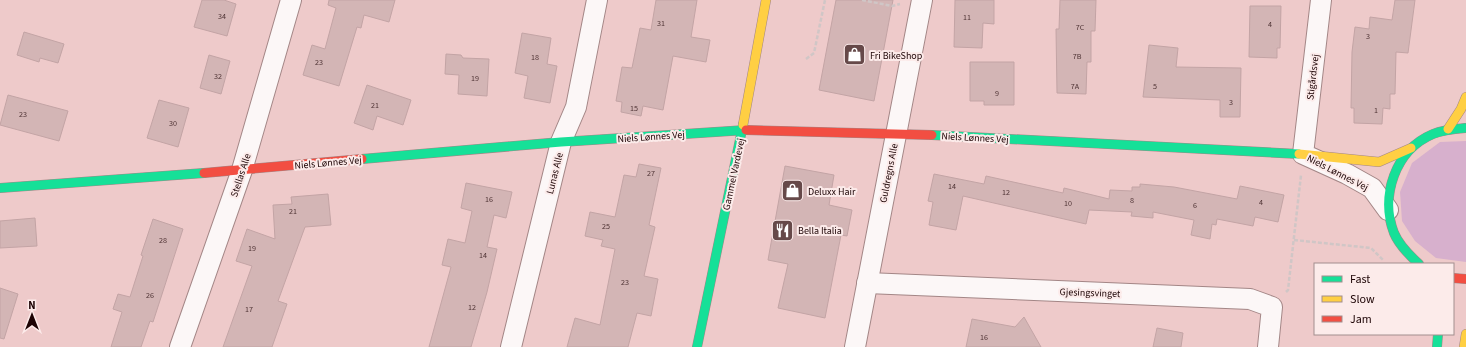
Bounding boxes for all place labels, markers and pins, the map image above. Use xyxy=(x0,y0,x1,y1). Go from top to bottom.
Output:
shop icon: Fri BikeShop xyxy=(841,42,867,68)
place label: Fri BikeShop xyxy=(870,49,923,63)
shop icon: Deluxx Hair xyxy=(779,178,805,204)
place label: Deluxx Hair xyxy=(808,185,856,199)
restaurant icon: Bella Italia xyxy=(769,217,795,243)
place label: Bella Italia xyxy=(798,224,842,238)

